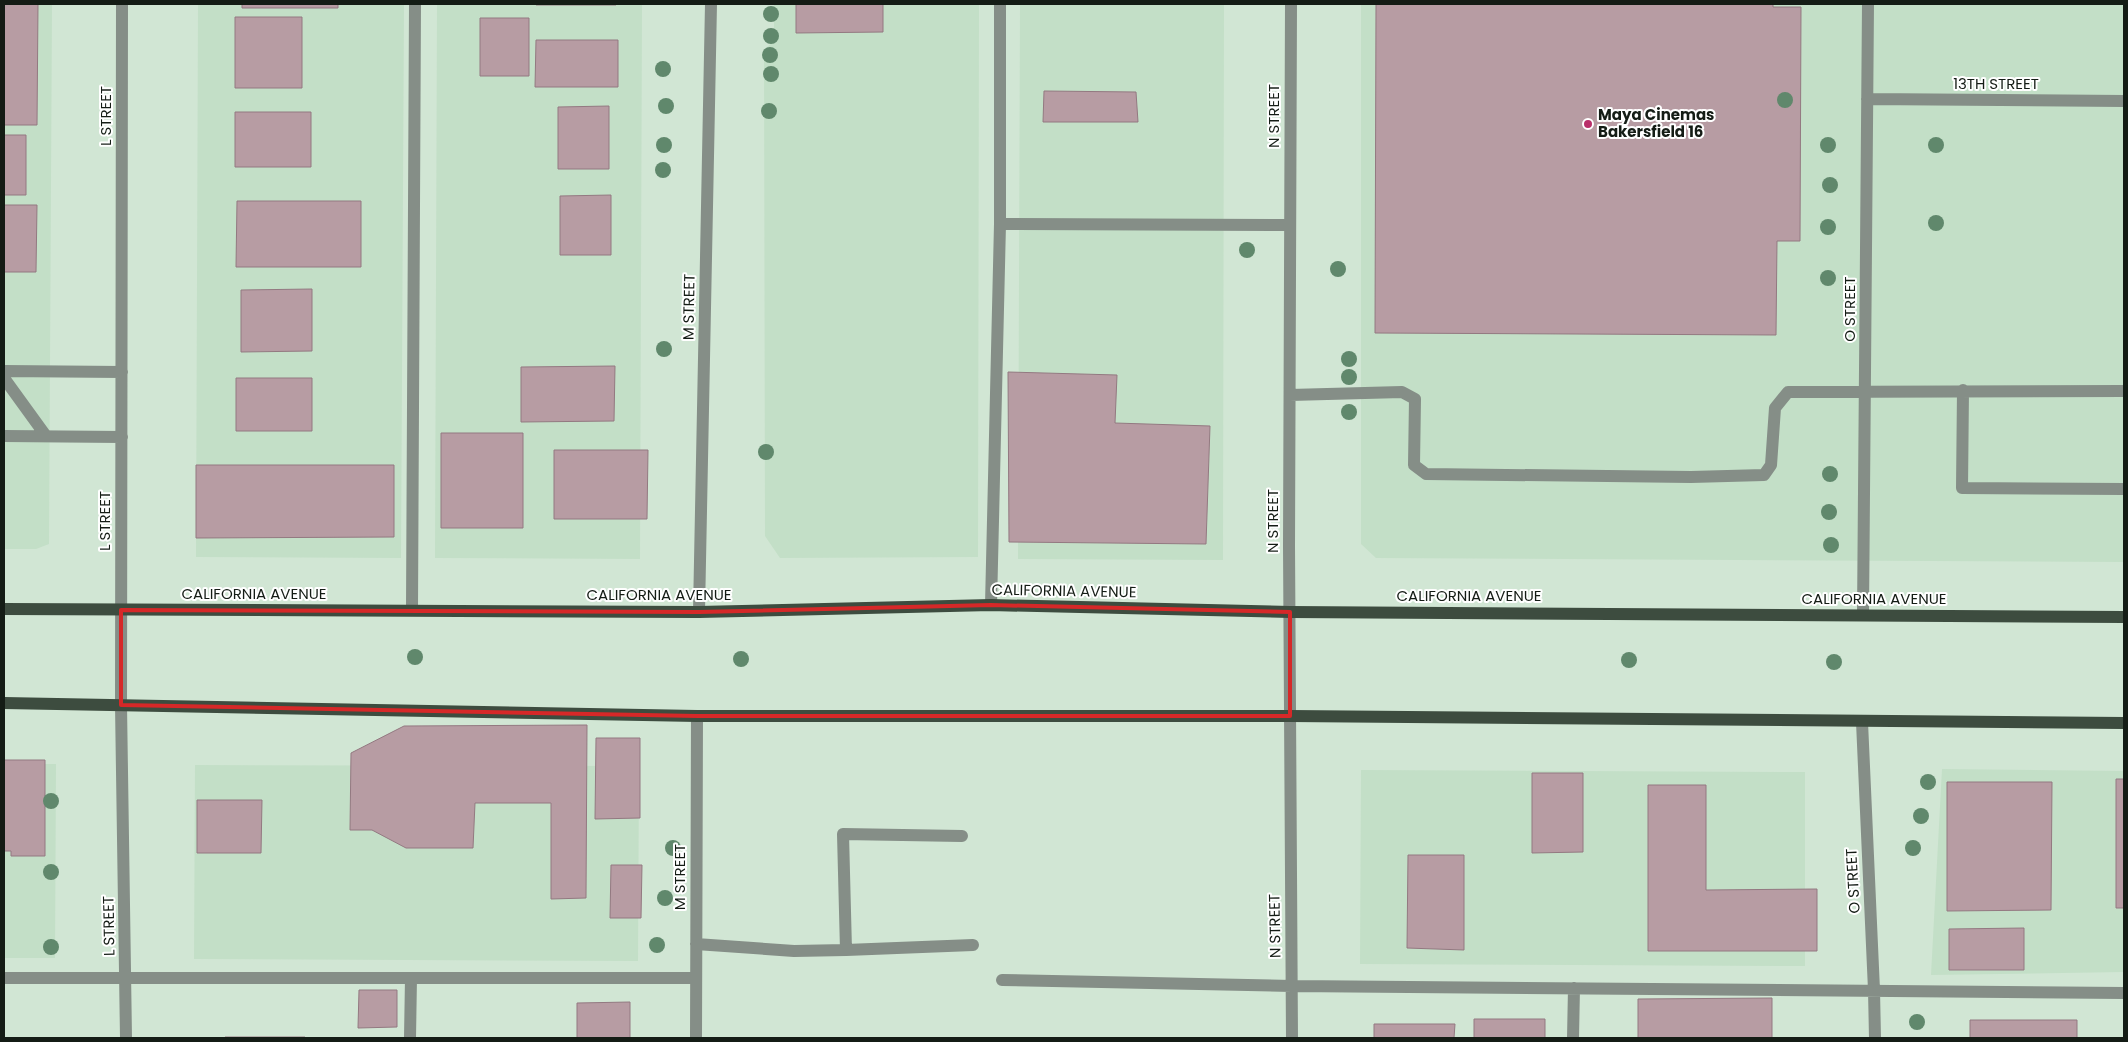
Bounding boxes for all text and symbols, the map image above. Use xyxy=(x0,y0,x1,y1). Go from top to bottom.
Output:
street label: 13TH STREET xyxy=(1953,73,2039,94)
street label: N STREET xyxy=(1263,84,1284,148)
street label: L STREET xyxy=(95,86,116,146)
place label: Maya Cinemas Bakersfield 16 xyxy=(1598,104,1714,142)
marker: Maya Cinemas Bakersfield 16 xyxy=(1582,118,1594,130)
street label: M STREET xyxy=(677,274,700,340)
street label: O STREET xyxy=(1839,276,1860,342)
street label: N STREET xyxy=(1262,489,1283,553)
street label: L STREET xyxy=(94,491,115,551)
street label: CALIFORNIA AVENUE xyxy=(991,579,1137,602)
street label: CALIFORNIA AVENUE xyxy=(182,583,327,604)
street label: CALIFORNIA AVENUE xyxy=(587,584,732,605)
street label: CALIFORNIA AVENUE xyxy=(1397,585,1542,606)
street label: CALIFORNIA AVENUE xyxy=(1802,588,1947,609)
street label: M STREET xyxy=(669,844,690,910)
street label: O STREET xyxy=(1840,848,1865,914)
street label: N STREET xyxy=(1263,894,1286,958)
street label: L STREET xyxy=(97,896,120,956)

